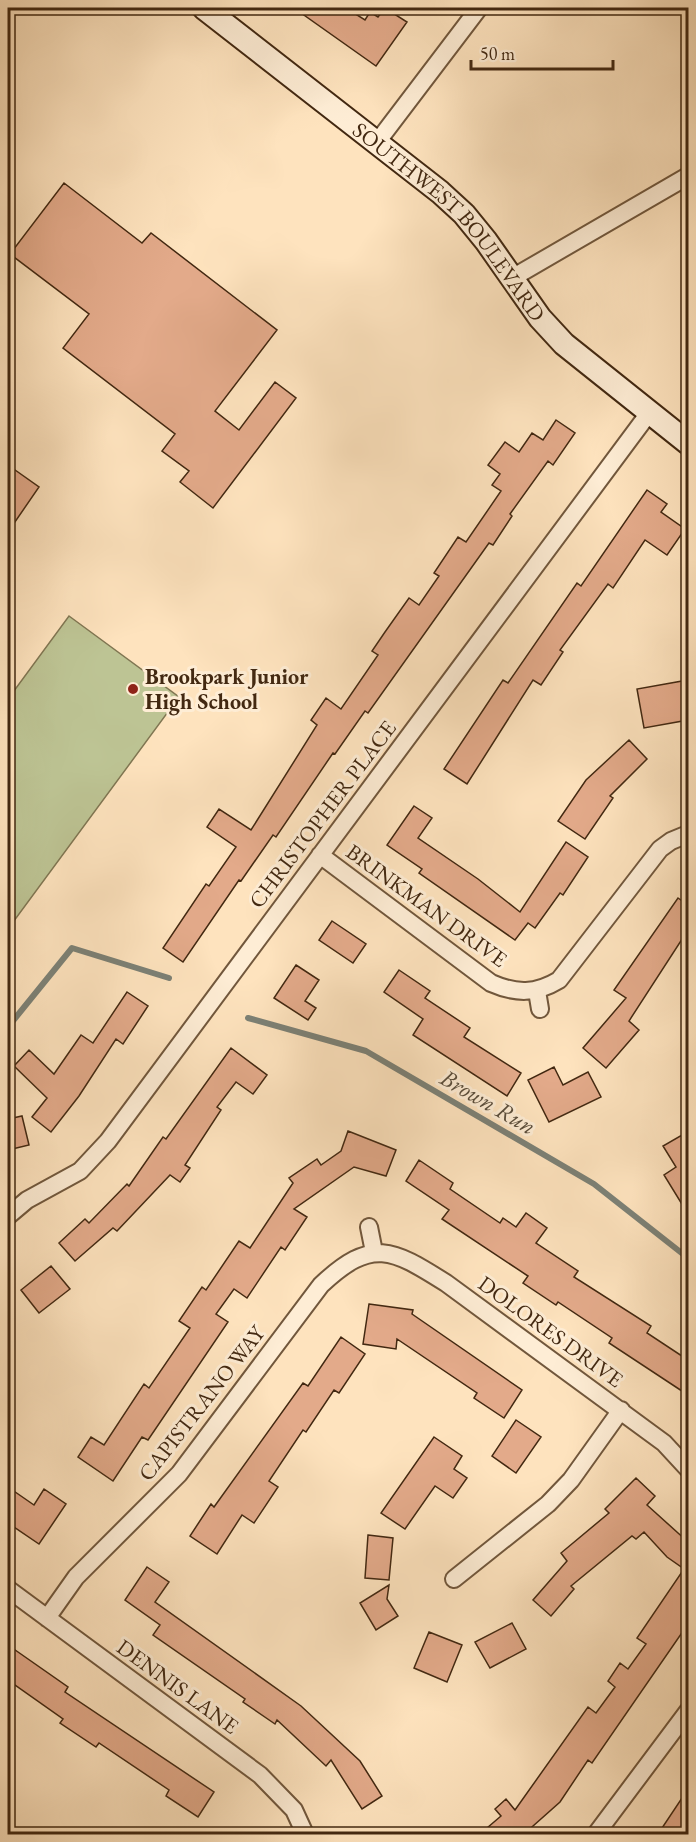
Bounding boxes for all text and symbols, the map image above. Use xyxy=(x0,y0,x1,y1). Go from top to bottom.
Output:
scale bar xyxy=(471,33,614,71)
text: 50 m xyxy=(480,42,515,65)
street label: SOUTHWEST BOULEVARD xyxy=(347,115,552,327)
place label: Brookpark Junior High School xyxy=(145,662,309,716)
marker: Brookpark Junior High School xyxy=(126,682,140,696)
street label: CHRISTOPHER PLACE xyxy=(242,715,403,914)
street label: BRINKMAN DRIVE xyxy=(340,837,513,974)
water label: Brown Run xyxy=(434,1061,542,1141)
street label: DOLORES DRIVE xyxy=(472,1269,629,1394)
street label: CAPISTRANO WAY xyxy=(132,1319,272,1487)
street label: DENNIS LANE xyxy=(111,1632,244,1740)

